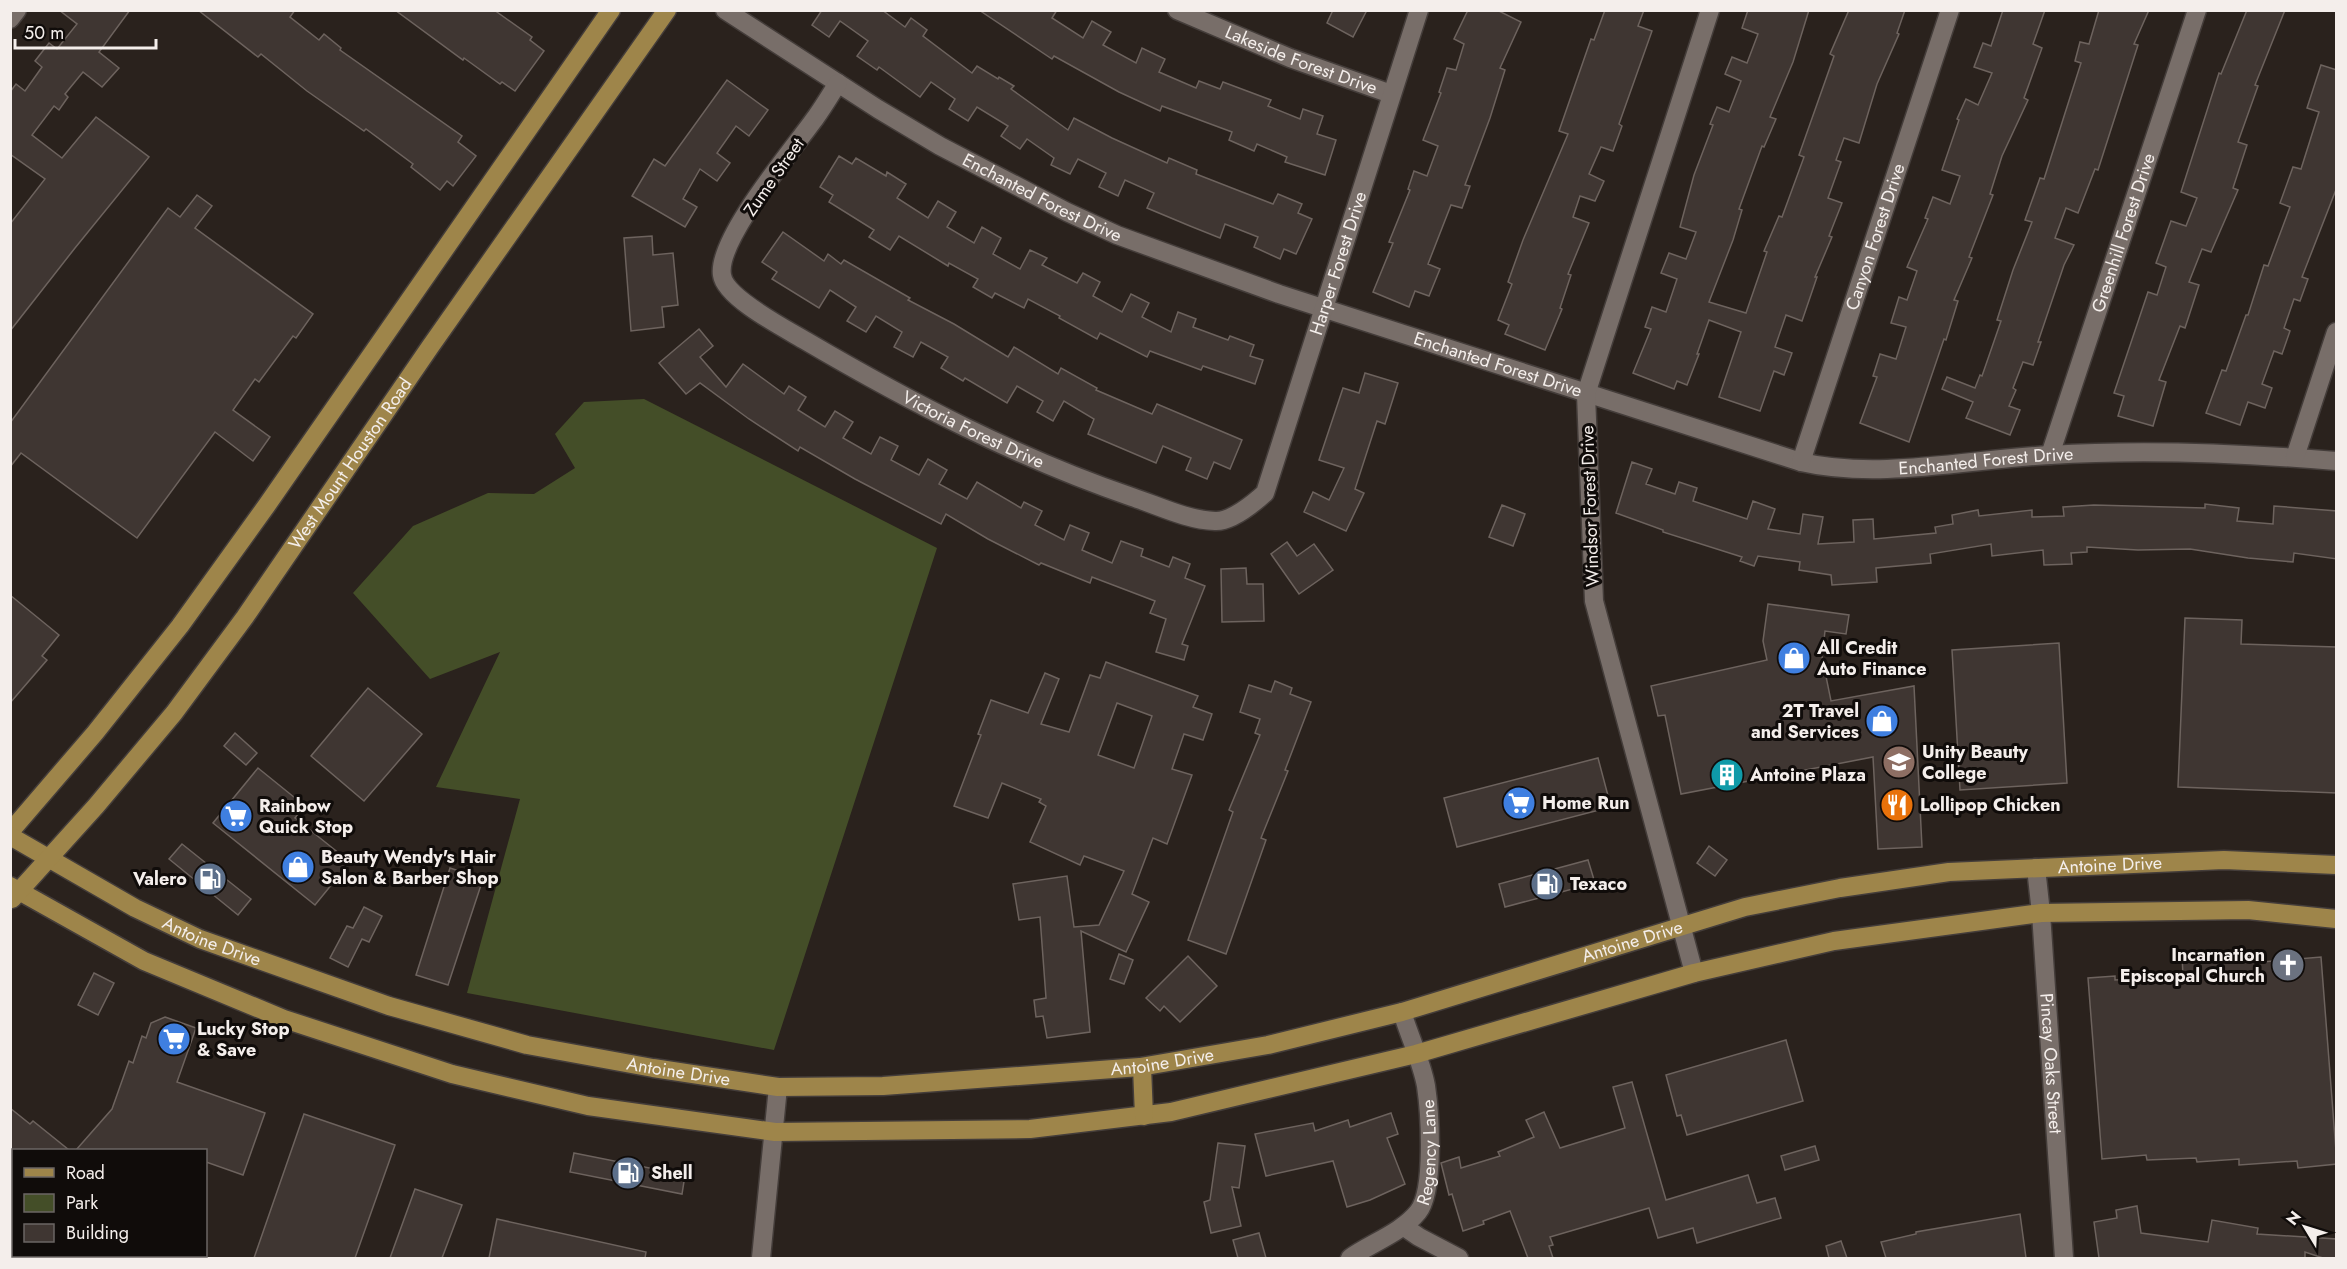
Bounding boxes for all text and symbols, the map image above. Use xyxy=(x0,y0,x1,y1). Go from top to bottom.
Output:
scale bar xyxy=(15,12,156,50)
street label: Lakeside Forest Drive xyxy=(1221,19,1381,101)
text: 50 m xyxy=(24,20,64,46)
street label: Zume Street xyxy=(737,132,811,221)
street label: Enchanted Forest Drive xyxy=(958,147,1126,249)
street label: Greenhill Forest Drive xyxy=(2085,150,2162,316)
street label: Canyon Forest Drive xyxy=(1839,160,1912,314)
street label: Harper Forest Drive xyxy=(1303,188,1373,338)
street label: Enchanted Forest Drive xyxy=(1410,325,1585,404)
street label: West Mount Houston Road xyxy=(282,373,418,555)
street label: Victoria Forest Drive xyxy=(897,384,1048,475)
street label: Windsor Forest Drive xyxy=(1574,425,1606,587)
street label: Enchanted Forest Drive xyxy=(1898,441,2074,482)
place label: All Credit Auto Finance xyxy=(1816,635,1927,682)
shop icon: All Credit Auto Finance xyxy=(1776,640,1812,676)
place label: 2T Travel and Services xyxy=(1751,698,1859,745)
shop icon: 2T Travel and Services xyxy=(1864,703,1900,739)
place label: Unity Beauty College xyxy=(1922,739,2028,786)
school or university icon: Unity Beauty College xyxy=(1881,744,1917,780)
building icon: Antoine Plaza xyxy=(1709,757,1745,793)
place label: Antoine Plaza xyxy=(1749,762,1866,788)
supermarket icon: Home Run xyxy=(1501,785,1537,821)
restaurant icon: Lollipop Chicken xyxy=(1879,787,1915,823)
place label: Home Run xyxy=(1542,790,1630,816)
place label: Lollipop Chicken xyxy=(1920,792,2061,818)
place label: Rainbow Quick Stop xyxy=(259,793,353,840)
supermarket icon: Rainbow Quick Stop xyxy=(218,798,254,834)
place label: Beauty Wendy's Hair Salon & Barber Shop xyxy=(321,844,499,891)
shop icon: Beauty Wendy's Hair Salon & Barber Shop xyxy=(280,849,316,885)
street label: Antoine Drive xyxy=(2057,850,2162,880)
fuel station icon: Valero xyxy=(192,861,228,897)
place label: Valero xyxy=(132,866,187,892)
fuel station icon: Texaco xyxy=(1529,866,1565,902)
place label: Texaco xyxy=(1570,871,1628,897)
street label: Antoine Drive xyxy=(158,910,265,973)
street label: Antoine Drive xyxy=(1578,914,1686,969)
place label: Incarnation Episcopal Church xyxy=(2120,942,2265,989)
church icon: Incarnation Episcopal Church xyxy=(2270,947,2306,983)
street label: Pincay Oaks Street xyxy=(2033,992,2069,1135)
place label: Lucky Stop & Save xyxy=(197,1016,290,1063)
supermarket icon: Lucky Stop & Save xyxy=(156,1021,192,1057)
street label: Antoine Drive xyxy=(1110,1042,1216,1082)
street label: Antoine Drive xyxy=(625,1050,732,1093)
street label: Regency Lane xyxy=(1410,1098,1443,1209)
legend xyxy=(12,1149,207,1257)
fuel station icon: Shell xyxy=(610,1155,646,1191)
text: Road xyxy=(66,1160,105,1186)
place label: Shell xyxy=(651,1160,693,1186)
text: Park xyxy=(66,1190,98,1216)
north arrow xyxy=(2275,1197,2335,1257)
text: N xyxy=(2281,1206,2307,1230)
text: Building xyxy=(66,1220,129,1246)

